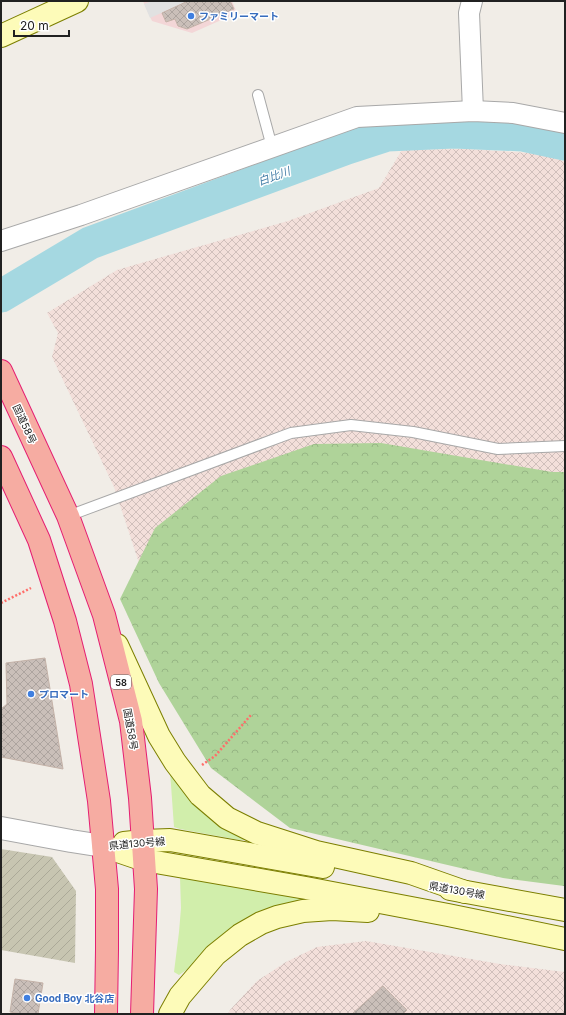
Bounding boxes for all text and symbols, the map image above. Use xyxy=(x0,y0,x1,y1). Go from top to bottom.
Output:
place label: ファミリーマート xyxy=(199,10,279,22)
marker: ファミリーマート xyxy=(186,11,196,21)
scale bar xyxy=(14,12,69,38)
text: 20 m xyxy=(20,18,49,33)
water label: 白比川 xyxy=(256,163,293,188)
street label: 国道58号 xyxy=(11,402,39,446)
road number: 58 xyxy=(111,675,131,689)
place label: プロマート xyxy=(39,688,89,700)
marker: プロマート xyxy=(26,689,36,699)
street label: 国道58号 xyxy=(121,707,141,751)
street label: 県道130号線 xyxy=(108,835,166,851)
street label: 県道130号線 xyxy=(428,879,486,901)
place label: Good Boy 北谷店 xyxy=(35,992,114,1005)
marker: Good Boy 北谷店 xyxy=(22,993,32,1003)

